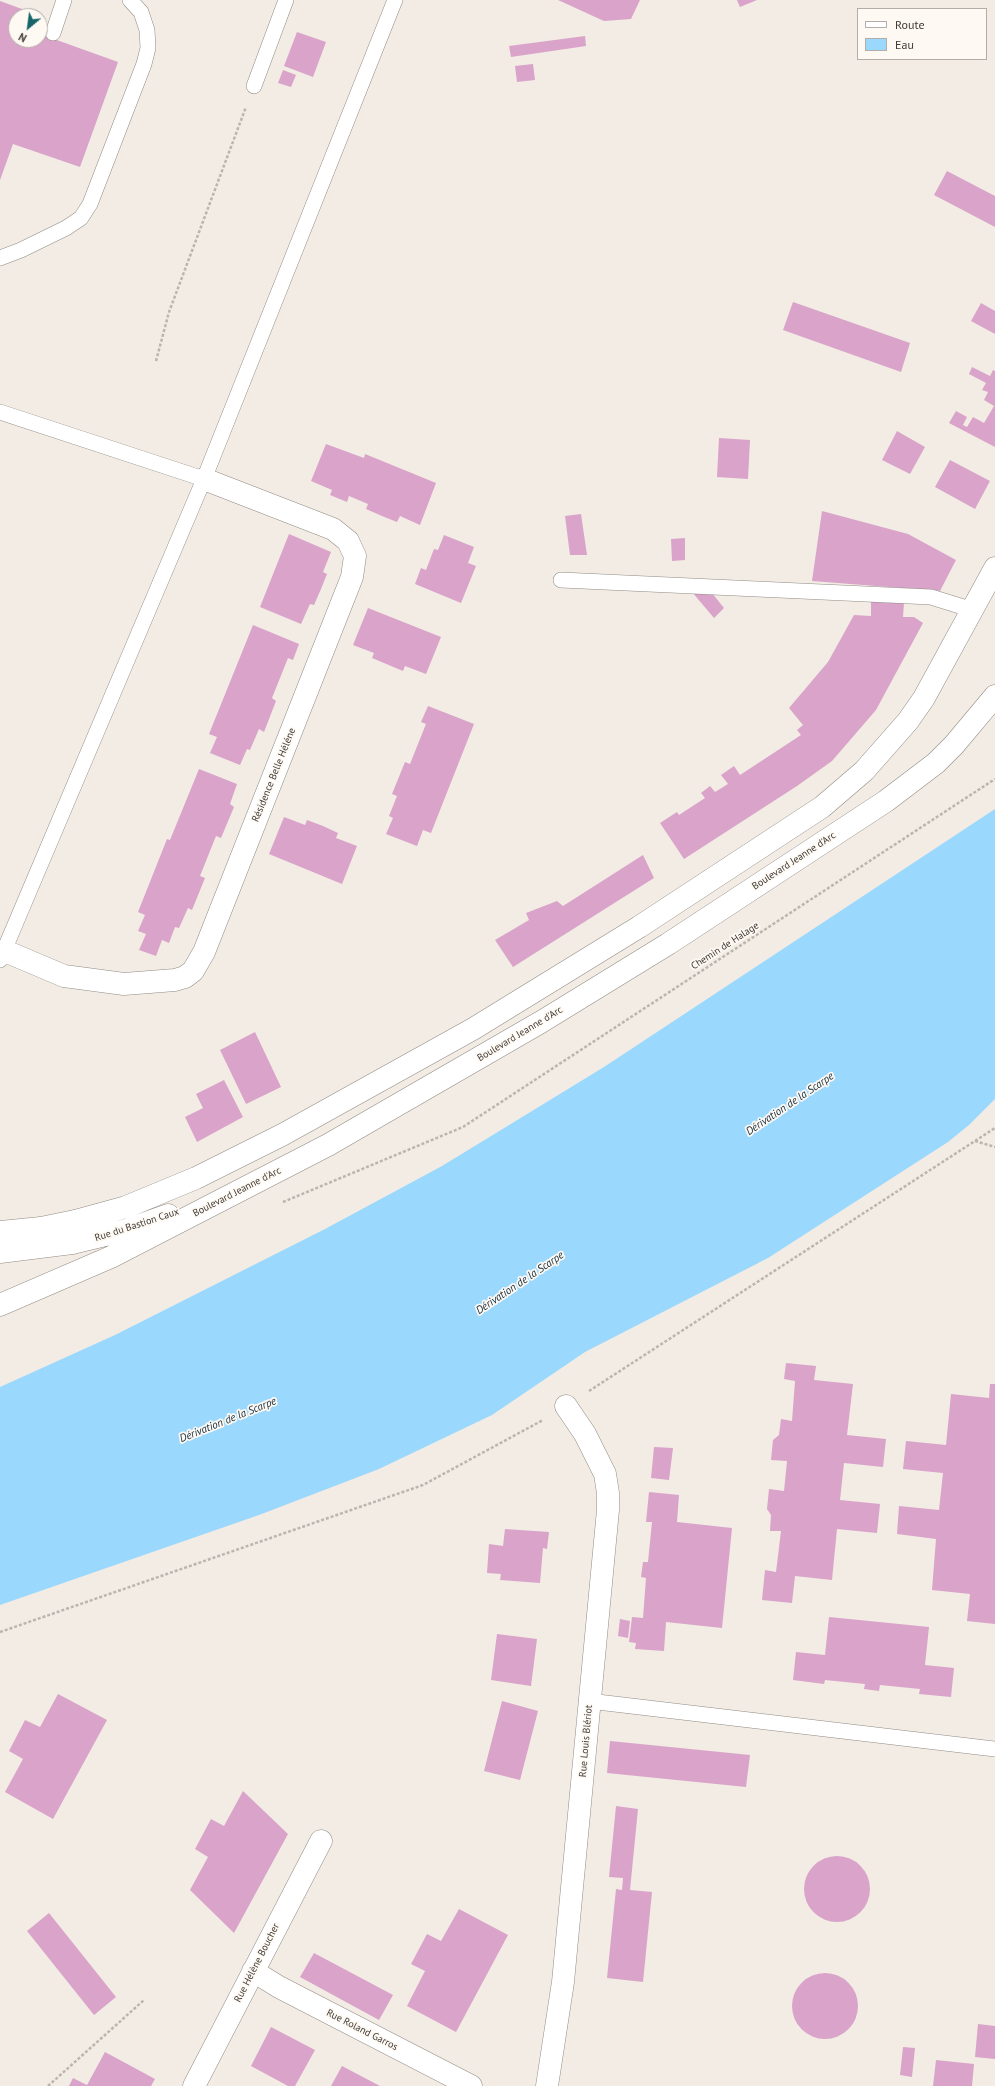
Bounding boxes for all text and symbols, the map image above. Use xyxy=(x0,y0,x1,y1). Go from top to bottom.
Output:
north arrow xyxy=(8,8,48,48)
legend xyxy=(857,8,987,60)
text: Route xyxy=(895,17,925,32)
text: N xyxy=(16,30,29,46)
text: Eau xyxy=(895,37,914,52)
street label: Résidence Belle Héléne xyxy=(250,726,298,824)
street label: Boulevard Jeanne d'Arc xyxy=(750,829,838,893)
street label: Chemin de Halage xyxy=(689,920,761,972)
street label: Boulevard Jeanne d'Arc xyxy=(475,1004,565,1064)
water label: Dérivation de la Scarpe xyxy=(743,1070,837,1138)
street label: Boulevard Jeanne d'Arc xyxy=(191,1165,283,1219)
street label: Rue du Bastion Caux xyxy=(93,1206,181,1244)
water label: Dérivation de la Scarpe xyxy=(473,1249,567,1317)
water label: Dérivation de la Scarpe xyxy=(178,1395,278,1445)
street label: Rue Louis Blériot xyxy=(577,1704,595,1778)
street label: Rue Hélène Boucher xyxy=(232,1921,282,2005)
street label: Rue Roland Garros xyxy=(324,2007,400,2053)

